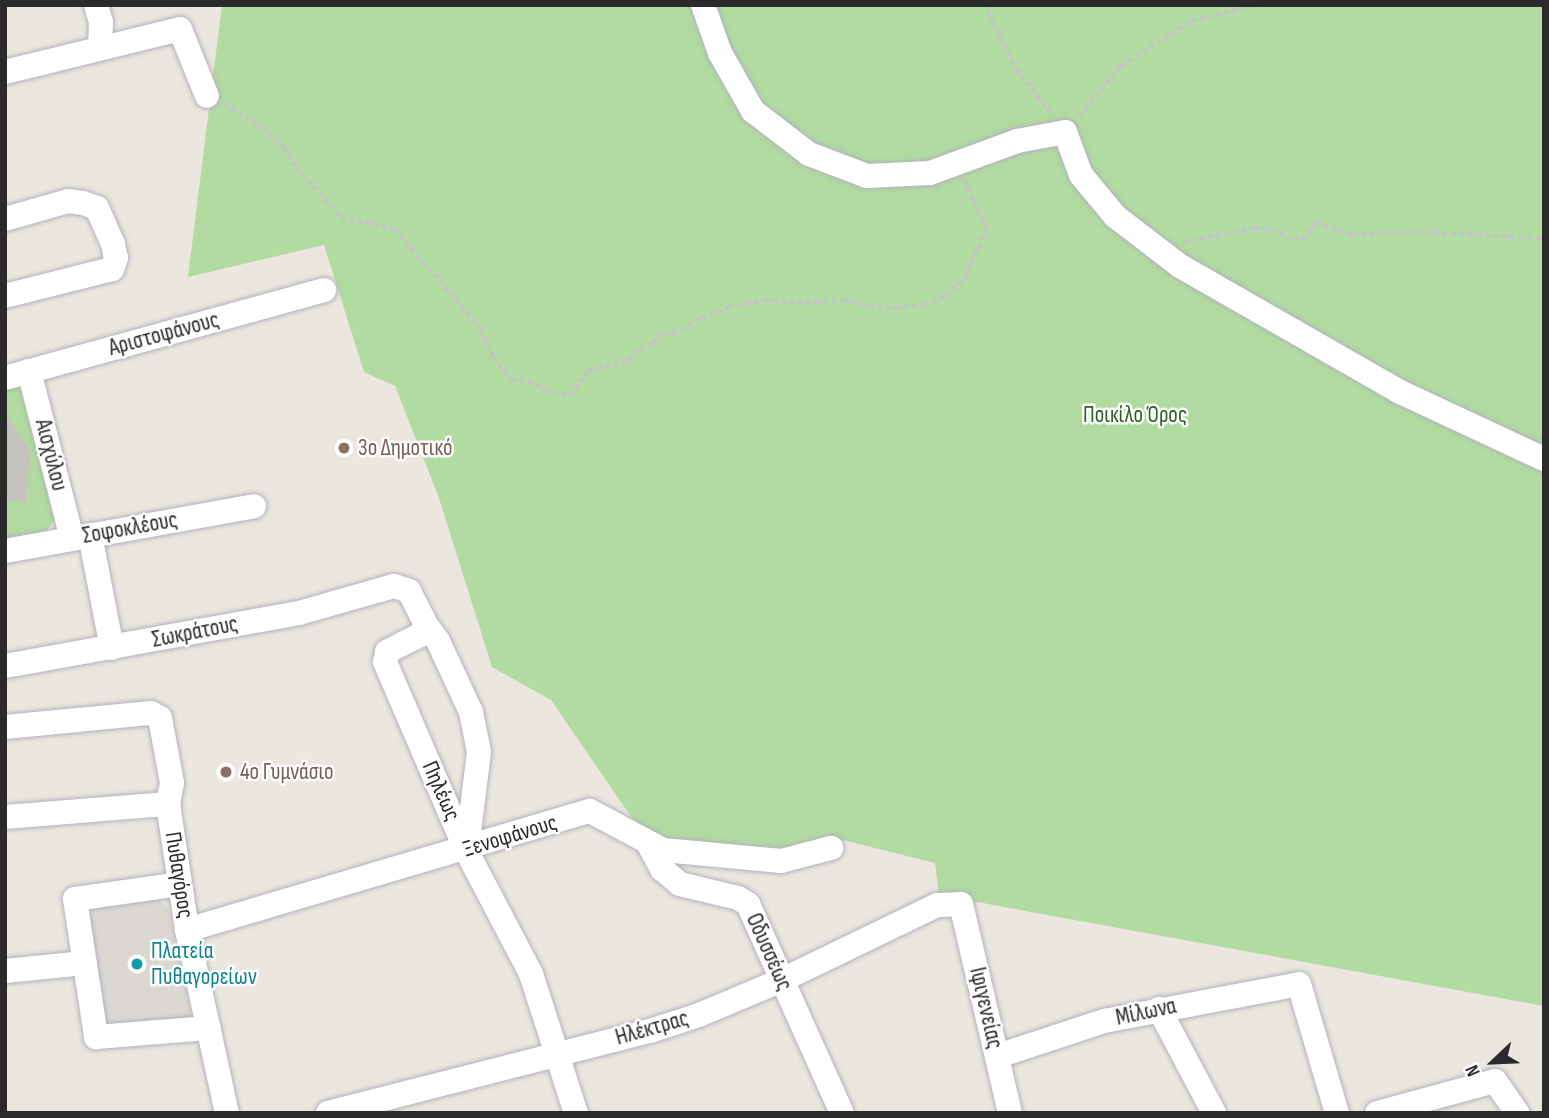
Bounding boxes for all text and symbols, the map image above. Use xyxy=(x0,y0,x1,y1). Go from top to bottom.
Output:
street label: Αριστοφάνους xyxy=(106,306,222,362)
park label: Ποικίλο Όρος xyxy=(1083,401,1187,429)
street label: Αισχύλου xyxy=(29,416,73,494)
place label: 3ο Δημοτικό xyxy=(358,434,453,462)
marker: 3ο Δημοτικό xyxy=(336,440,352,456)
street label: Σοφοκλέους xyxy=(80,506,180,550)
street label: Σωκράτους xyxy=(150,610,240,654)
street label: Πηλέως xyxy=(416,757,466,825)
place label: 4ο Γυμνάσιο xyxy=(240,758,334,786)
marker: 4ο Γυμνάσιο xyxy=(218,764,234,780)
street label: Ξενοφάνους xyxy=(459,809,561,863)
street label: Πυθαγόρος xyxy=(159,830,199,920)
street label: Οδυσσέως xyxy=(740,909,798,995)
place label: Πλατεία Πυθαγορείων xyxy=(151,937,257,991)
marker: Πλατεία Πυθαγορείων xyxy=(129,956,145,972)
street label: Ιφιγενείας xyxy=(963,965,1009,1051)
street label: Μίλωνα xyxy=(1113,992,1179,1032)
street label: Ηλέκτρας xyxy=(612,1004,692,1052)
north arrow xyxy=(1458,1027,1528,1097)
text: N xyxy=(1461,1061,1486,1080)

